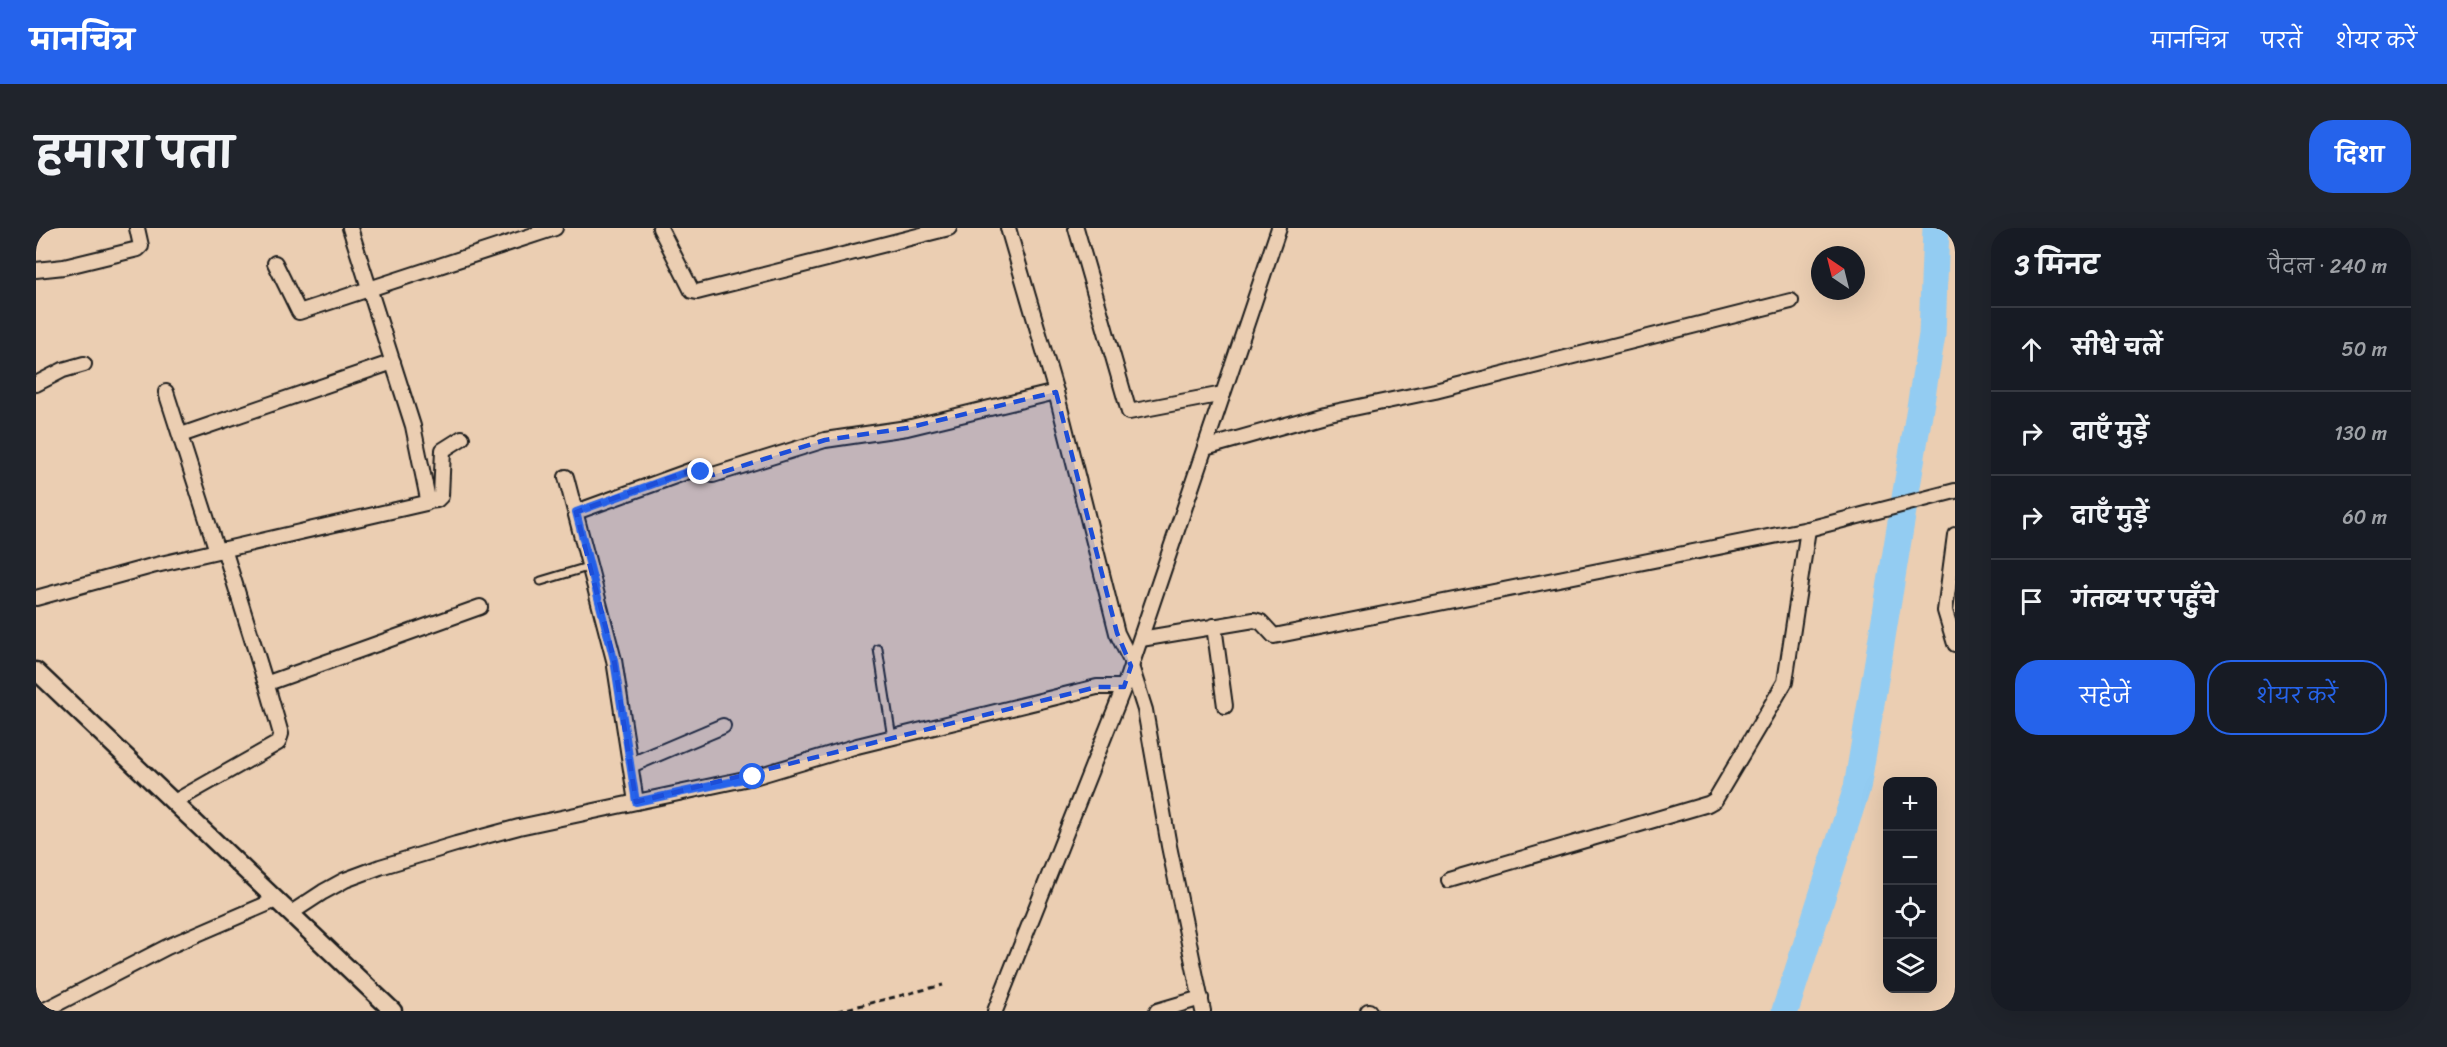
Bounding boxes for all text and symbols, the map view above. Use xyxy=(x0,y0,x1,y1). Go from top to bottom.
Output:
text: मानचित्र xyxy=(30,16,134,65)
text: मानचित्र xyxy=(2151,22,2228,60)
text: परतें xyxy=(2261,22,2302,60)
text: शेयर करें xyxy=(2335,22,2417,60)
text: हमारा पता xyxy=(36,116,234,190)
button: दिशा xyxy=(2309,120,2411,193)
text: 3 मिनट xyxy=(2015,242,2099,288)
north arrow xyxy=(1811,246,1865,300)
text: पैदल · 240 m xyxy=(2268,249,2387,284)
text: सीधे चलें xyxy=(2072,328,2162,367)
text: 50 m xyxy=(2342,332,2387,367)
icon: ahead xyxy=(2015,333,2048,366)
text: दाएँ मुड़ें xyxy=(2072,412,2149,451)
text: 130 m xyxy=(2334,416,2387,451)
icon: right xyxy=(2015,417,2048,450)
route end xyxy=(687,458,713,484)
text: दाएँ मुड़ें xyxy=(2072,496,2149,535)
text: 60 m xyxy=(2342,500,2387,535)
icon: right xyxy=(2015,501,2048,534)
text: गंतव्य पर पहुँचे xyxy=(2072,580,2217,619)
icon: arrive xyxy=(2015,585,2048,618)
button: सहेजें xyxy=(2015,660,2195,735)
button: शेयर करें xyxy=(2207,660,2387,735)
route start xyxy=(739,763,765,789)
map controls xyxy=(1883,777,1937,993)
button: + xyxy=(1883,777,1937,831)
button: − xyxy=(1883,831,1937,885)
button: locate xyxy=(1883,885,1937,939)
button: layers xyxy=(1883,939,1937,993)

